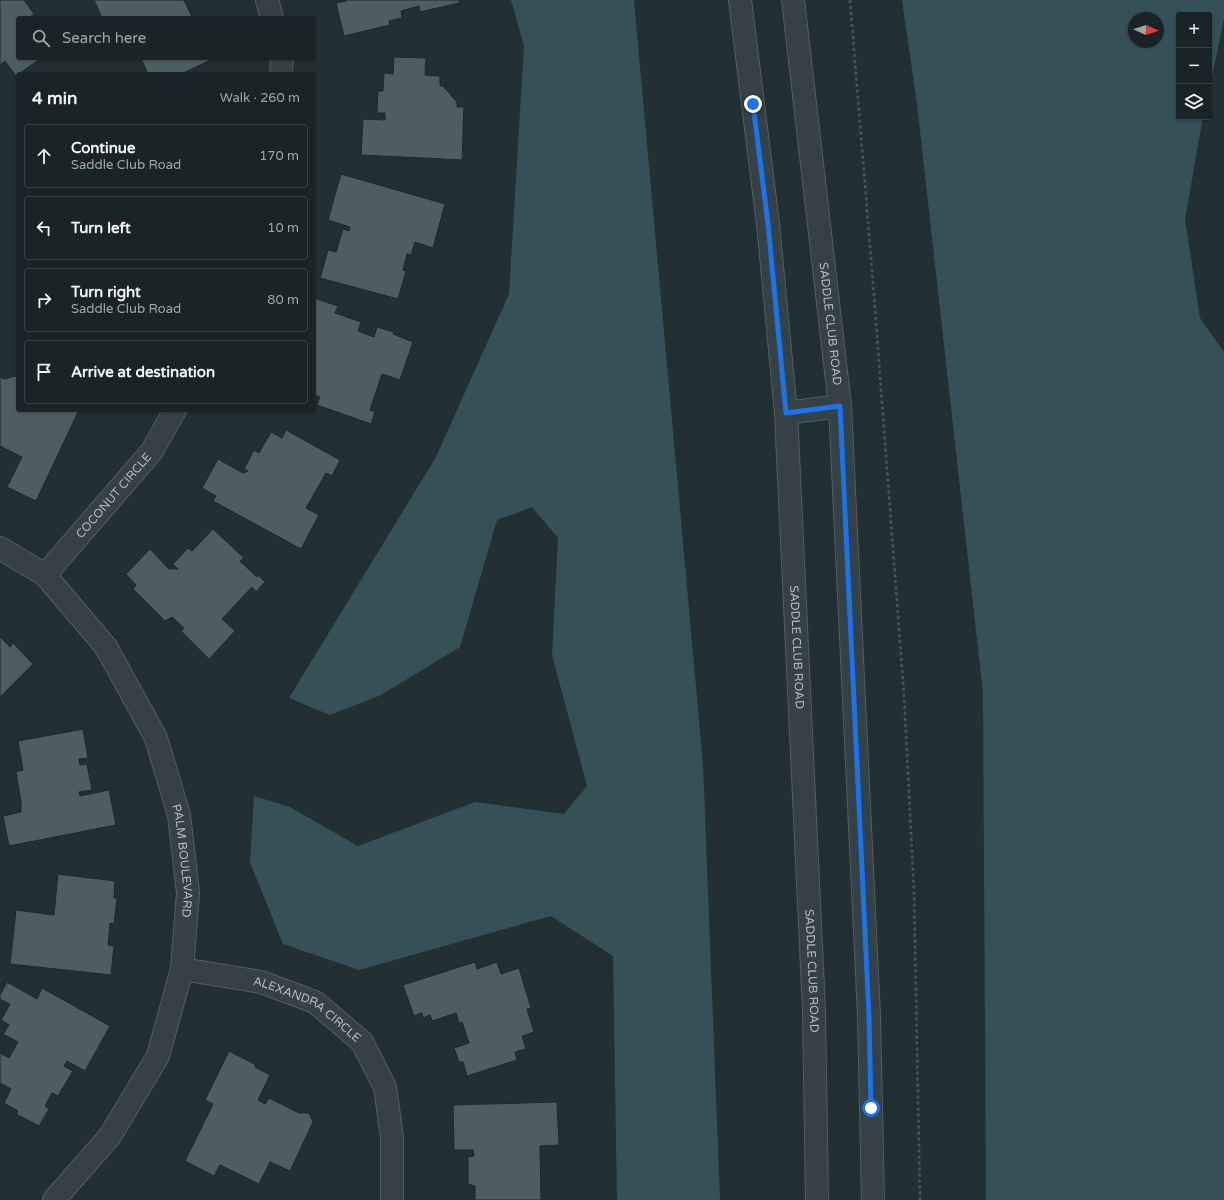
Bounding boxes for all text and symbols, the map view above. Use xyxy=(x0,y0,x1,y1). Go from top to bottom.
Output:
north arrow xyxy=(1128,12,1164,48)
map controls xyxy=(1176,12,1212,120)
button: + xyxy=(1176,12,1212,48)
search box xyxy=(16,16,316,60)
icon: search xyxy=(30,27,52,49)
text: Search here xyxy=(62,29,146,47)
button: − xyxy=(1176,48,1212,84)
button: layers xyxy=(1176,84,1212,120)
text: 4 min xyxy=(32,88,77,109)
text: Walk · 260 m xyxy=(220,90,300,106)
route end xyxy=(744,95,762,113)
text: Continue xyxy=(71,139,135,157)
icon: ahead xyxy=(33,145,55,167)
text: 170 m xyxy=(259,148,299,164)
text: Saddle Club Road xyxy=(71,157,181,173)
icon: left xyxy=(33,217,55,239)
text: Turn left xyxy=(71,219,131,237)
text: 10 m xyxy=(267,220,299,236)
street label: SADDLE CLUB ROAD xyxy=(816,262,845,386)
text: Turn right xyxy=(71,283,141,301)
icon: right xyxy=(33,289,55,311)
text: 80 m xyxy=(267,292,299,308)
text: Saddle Club Road xyxy=(71,301,181,317)
icon: arrive xyxy=(33,361,55,383)
text: Arrive at destination xyxy=(71,363,215,381)
street label: COCONUT CIRCLE xyxy=(73,450,154,541)
street label: SADDLE CLUB ROAD xyxy=(787,585,807,709)
street label: PALM BOULEVARD xyxy=(169,802,195,918)
street label: SADDLE CLUB ROAD xyxy=(802,909,821,1033)
street label: ALEXANDRA CIRCLE xyxy=(252,974,364,1045)
route start xyxy=(862,1099,880,1117)

